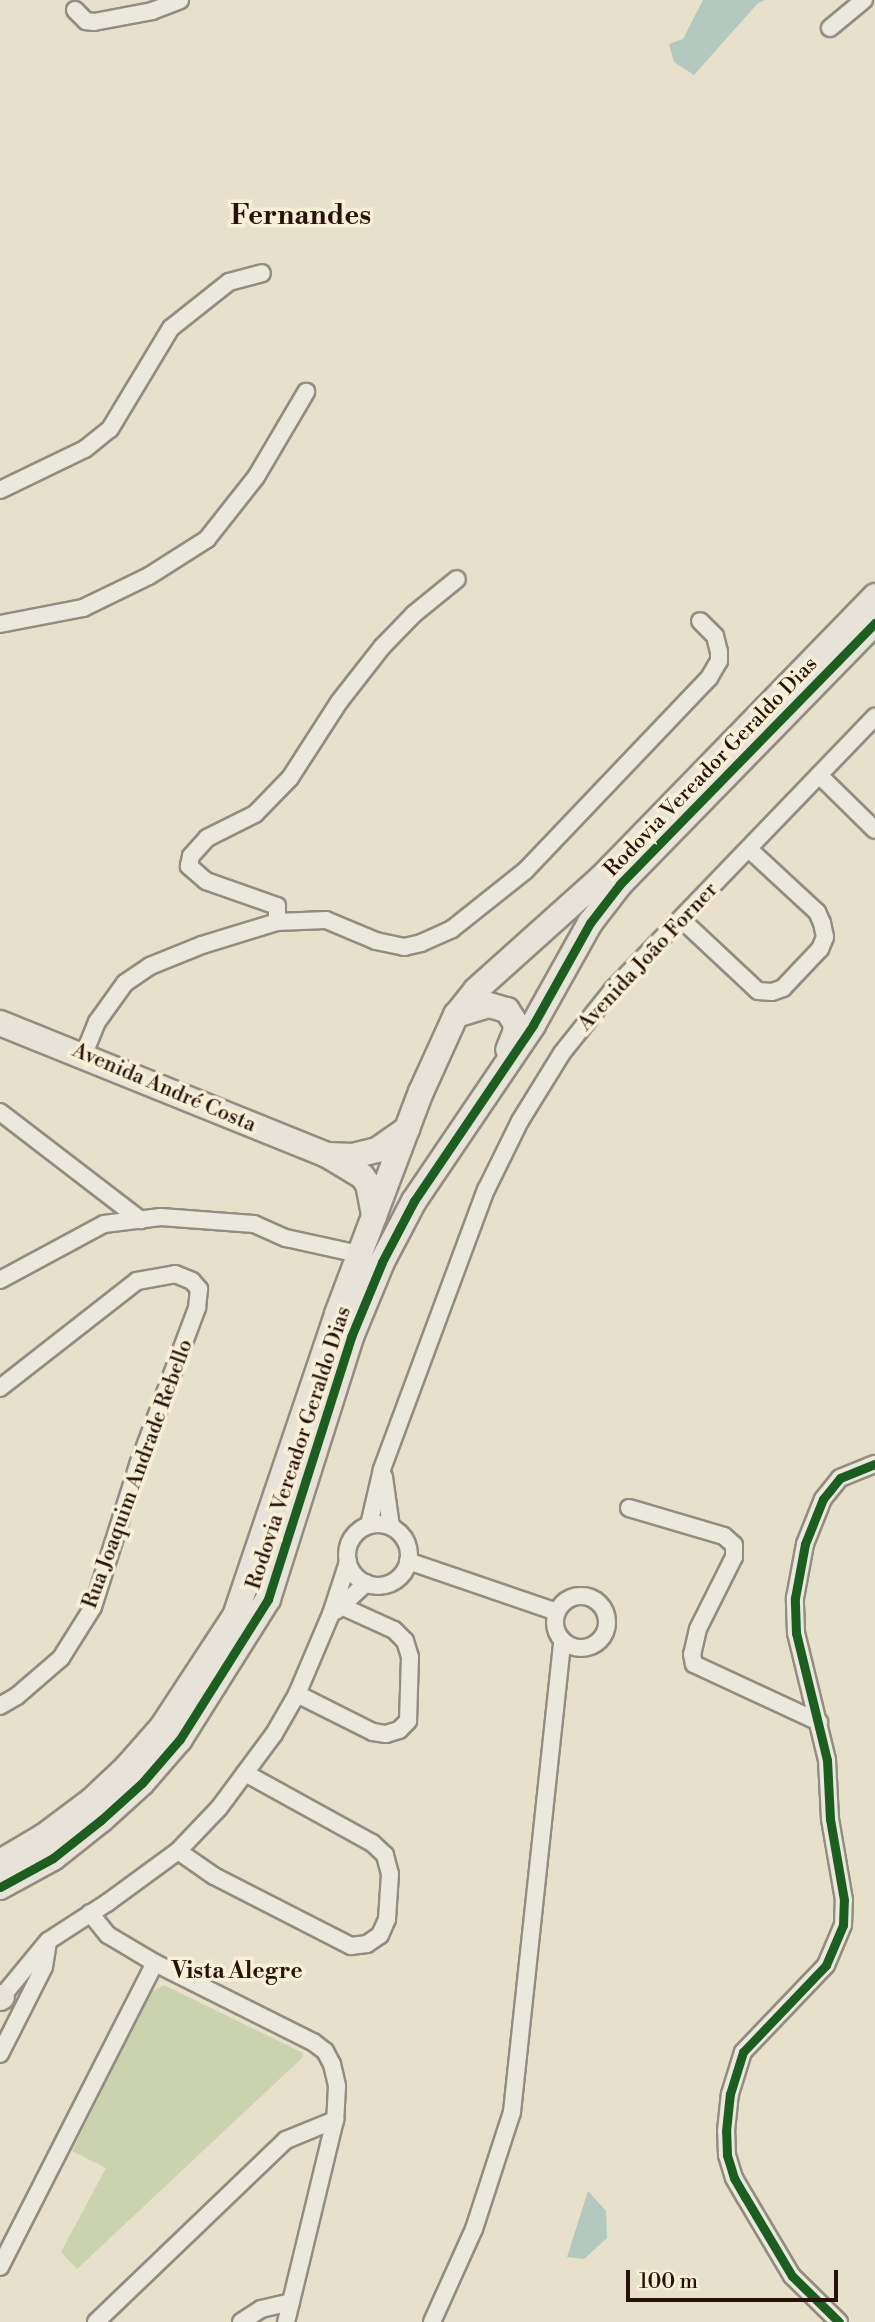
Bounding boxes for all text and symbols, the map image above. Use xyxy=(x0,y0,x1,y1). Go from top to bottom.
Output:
district label: Fernandes xyxy=(231,199,371,233)
street label: Rodovia Vereador Geraldo Dias xyxy=(599,652,823,882)
street label: Avenida João Forner xyxy=(573,878,723,1036)
street label: Avenida André Costa xyxy=(68,1038,260,1138)
street label: Rodovia Vereador Geraldo Dias xyxy=(241,1303,357,1593)
street label: Rua Joaquim Andrade Rebello xyxy=(78,1336,198,1612)
district label: Vista Alegre xyxy=(171,1957,303,1985)
scale bar xyxy=(630,2256,842,2300)
text: 100 m xyxy=(639,2269,698,2295)

